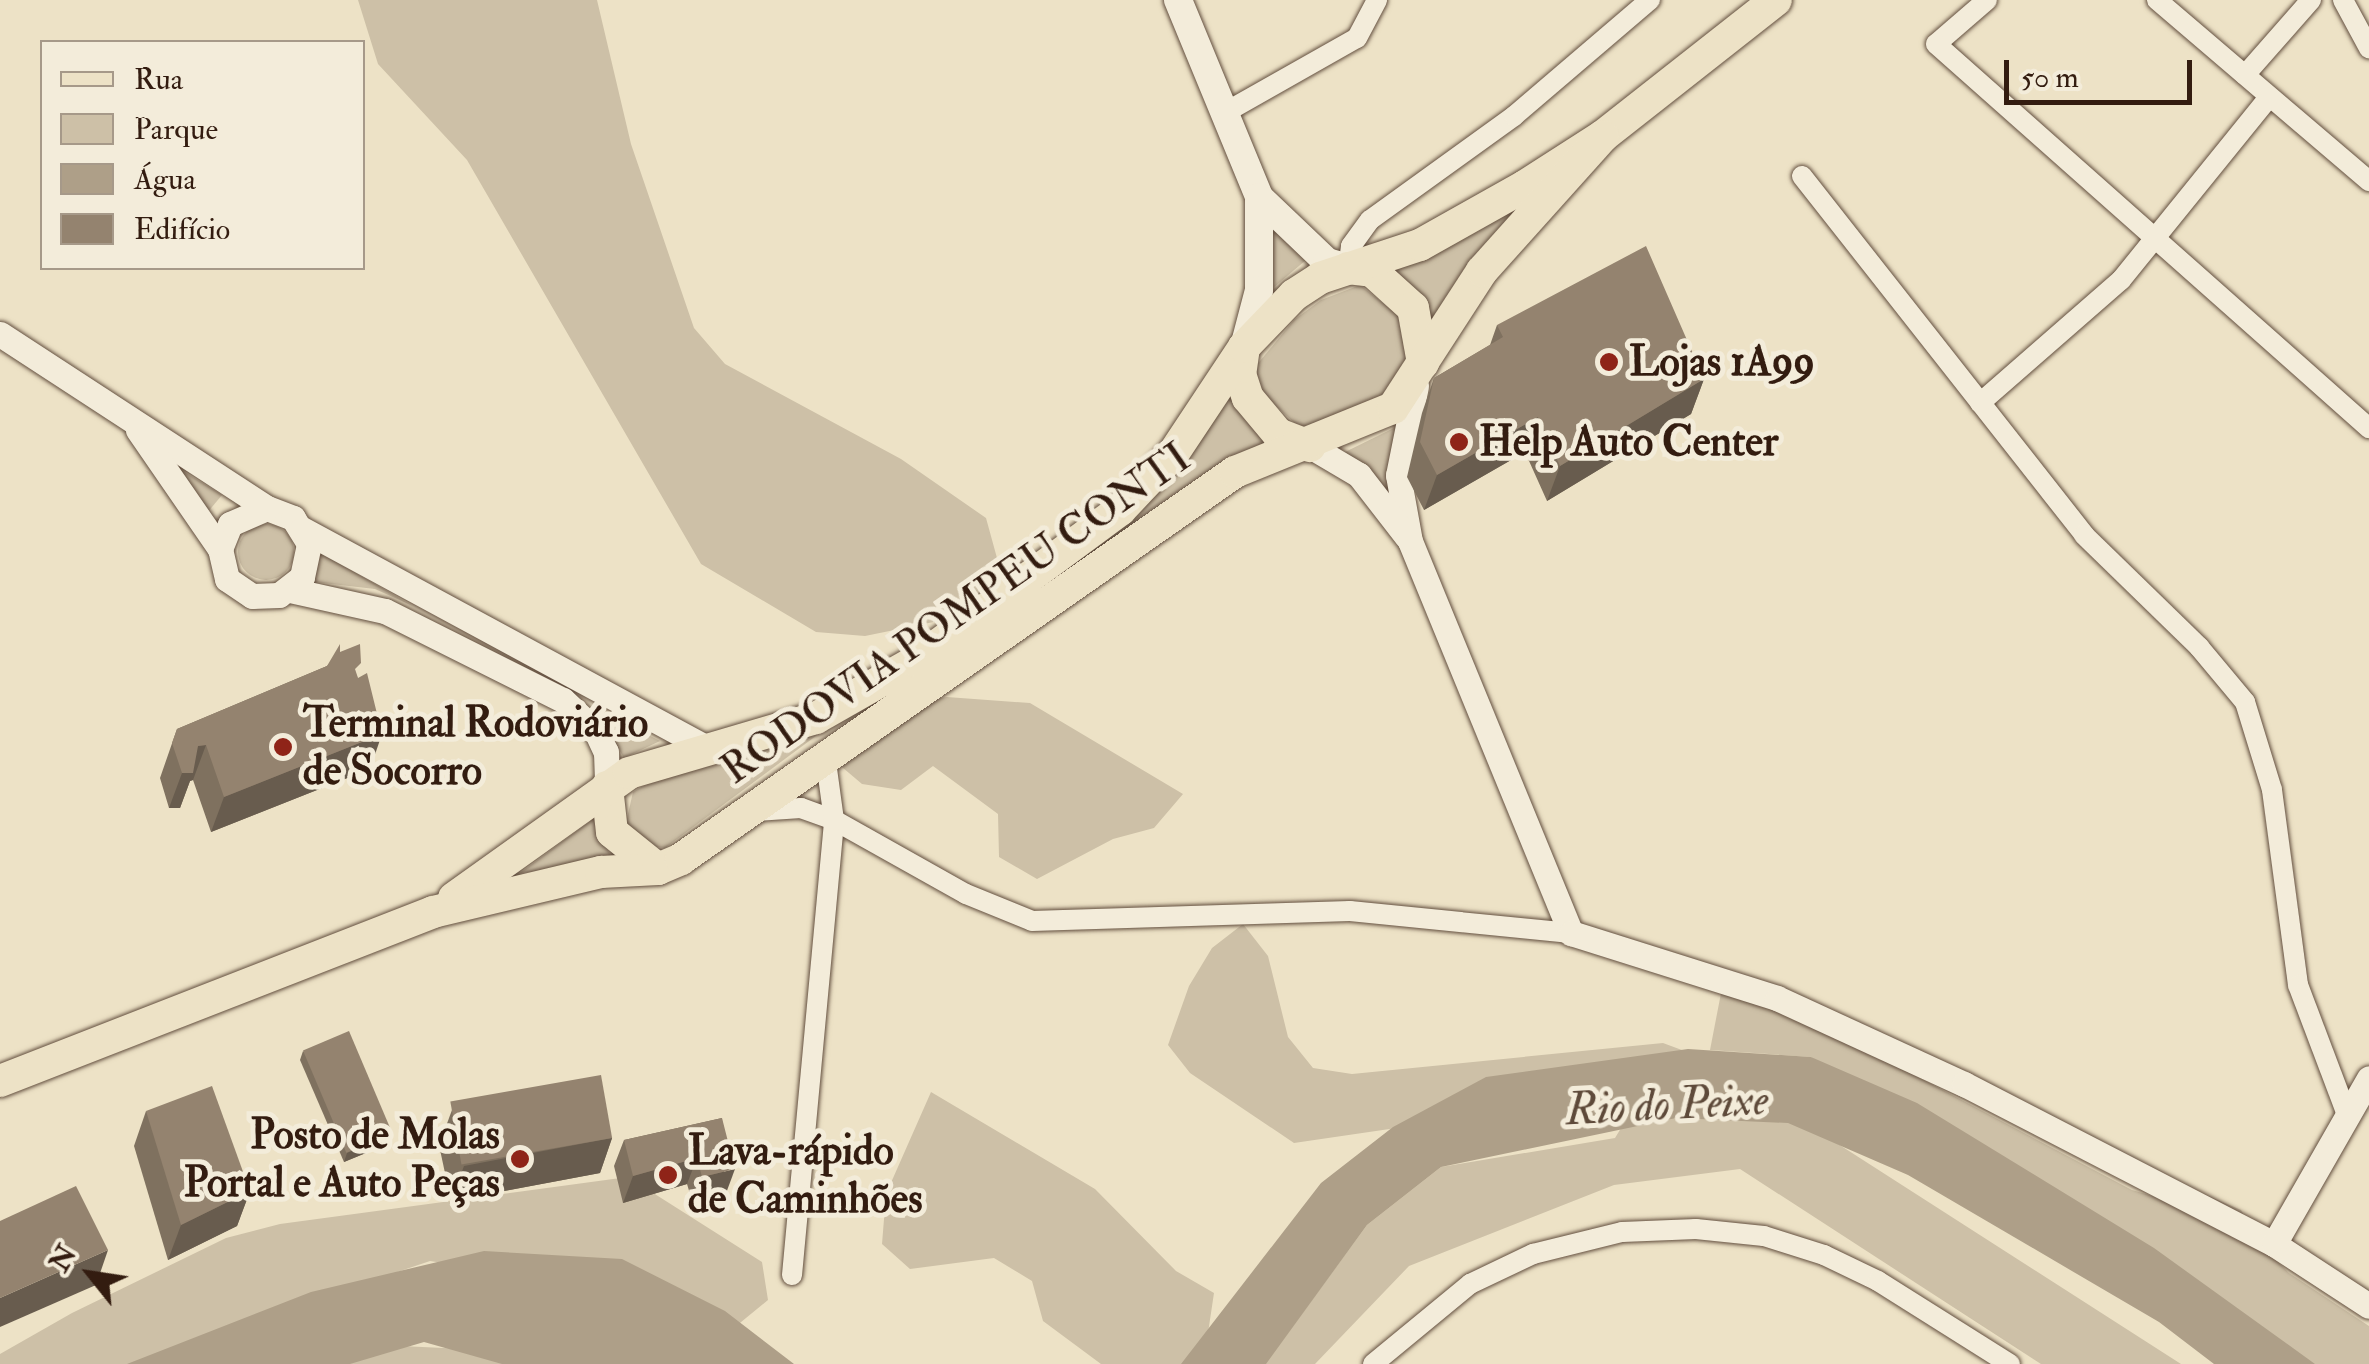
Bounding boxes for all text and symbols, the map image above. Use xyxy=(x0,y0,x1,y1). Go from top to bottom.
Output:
legend xyxy=(40,40,365,270)
scale bar xyxy=(2009,40,2196,102)
text: 50 m xyxy=(2021,59,2079,96)
text: Rua xyxy=(134,61,183,98)
text: Parque xyxy=(134,111,218,148)
text: Água xyxy=(134,161,196,198)
text: Edifício xyxy=(134,211,230,248)
place label: Lojas 1A99 xyxy=(1629,337,1815,387)
marker: Lojas 1A99 xyxy=(1598,351,1620,373)
place label: Help Auto Center xyxy=(1479,417,1779,467)
marker: Help Auto Center xyxy=(1448,431,1470,453)
street label: RODOVIA POMPEU CONTI xyxy=(712,433,1200,795)
place label: Terminal Rodoviário de Socorro xyxy=(303,698,648,796)
marker: Terminal Rodoviário de Socorro xyxy=(272,736,294,758)
water label: Rio do Peixe xyxy=(1564,1074,1770,1138)
place label: Posto de Molas Portal e Auto Peças xyxy=(184,1110,500,1208)
place label: Lava-rápido de Caminhões xyxy=(688,1126,923,1224)
marker: Posto de Molas Portal e Auto Peças xyxy=(509,1148,531,1170)
marker: Lava-rápido de Caminhões xyxy=(657,1164,679,1186)
north arrow xyxy=(40,1224,140,1324)
text: N xyxy=(42,1239,85,1278)

